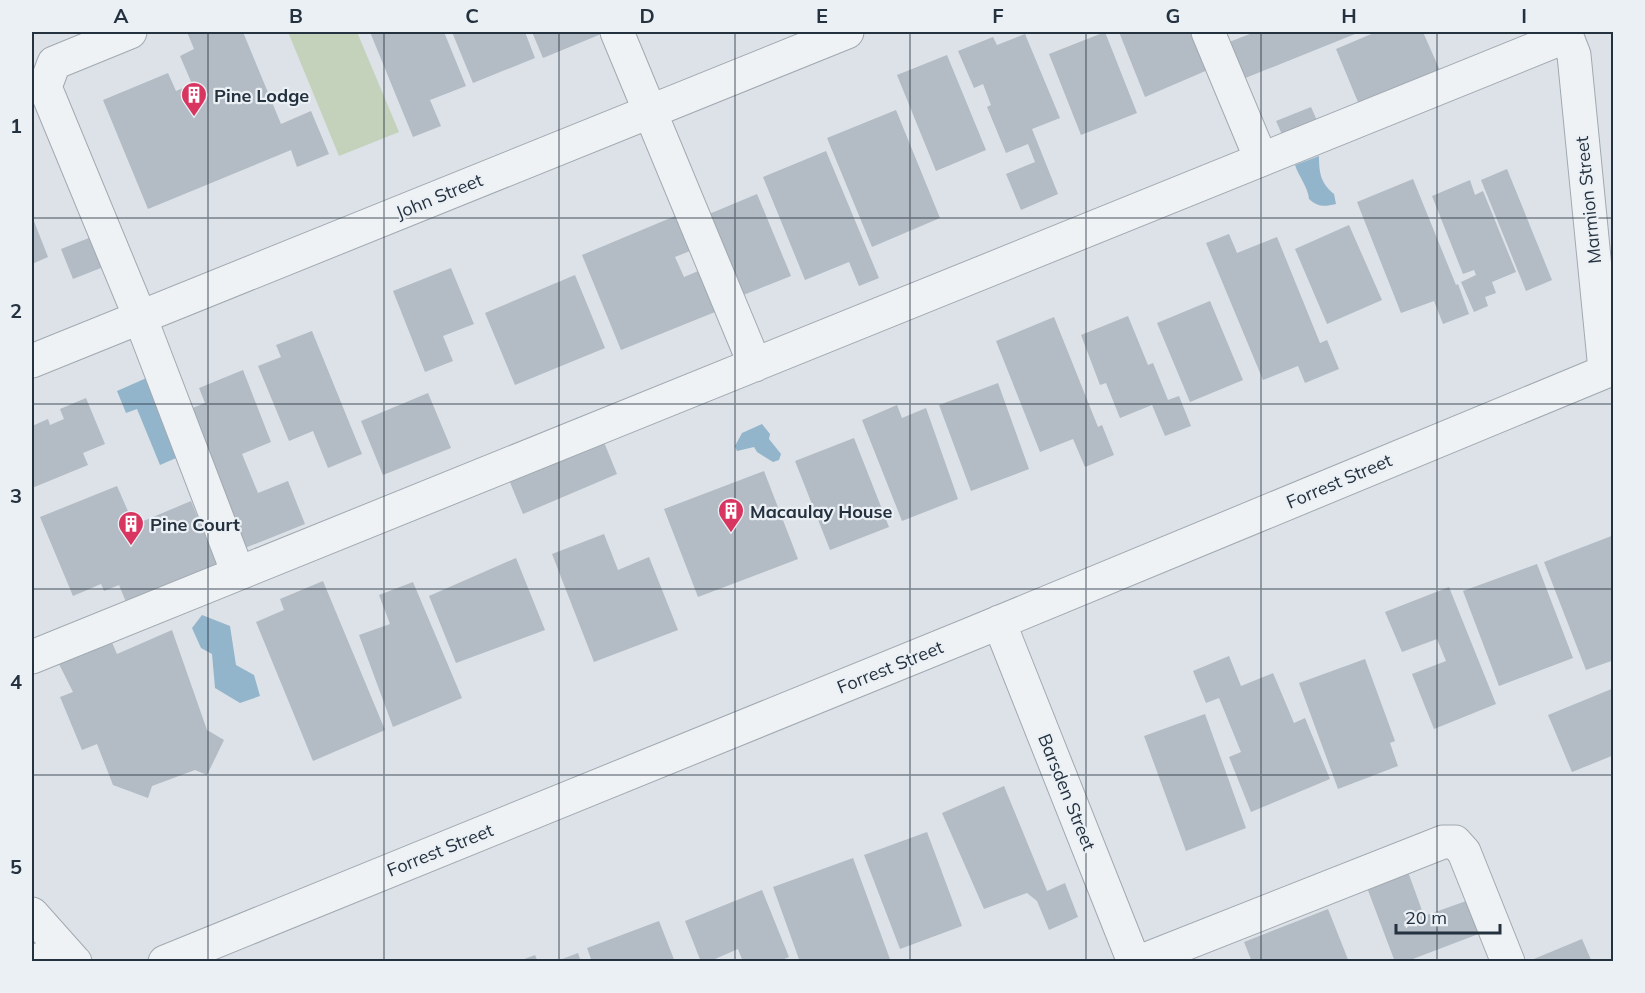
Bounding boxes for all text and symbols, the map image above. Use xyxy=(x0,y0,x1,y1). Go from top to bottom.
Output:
text: A xyxy=(114,3,129,28)
text: B xyxy=(289,3,303,28)
text: C xyxy=(465,3,479,28)
text: D xyxy=(639,3,655,28)
text: E xyxy=(816,3,828,28)
text: F xyxy=(992,3,1004,28)
text: G xyxy=(1166,3,1180,28)
text: H xyxy=(1341,3,1357,28)
text: I xyxy=(1521,3,1527,28)
building icon: Pine Lodge xyxy=(179,80,209,118)
place label: Pine Lodge xyxy=(214,84,309,107)
text: 1 xyxy=(10,113,22,138)
street label: Marmion Street xyxy=(1570,135,1606,265)
street label: John Street xyxy=(392,168,486,224)
text: 2 xyxy=(10,298,22,323)
street label: Forrest Street xyxy=(1283,448,1395,514)
text: 3 xyxy=(10,483,22,508)
building icon: Macaulay House xyxy=(716,496,746,534)
place label: Macaulay House xyxy=(750,500,893,523)
building icon: Pine Court xyxy=(116,509,146,547)
place label: Pine Court xyxy=(150,513,240,536)
street label: Forrest Street xyxy=(834,635,946,699)
text: 4 xyxy=(10,669,22,694)
street label: Barsden Street xyxy=(1033,730,1101,854)
street label: Forrest Street xyxy=(384,818,496,882)
text: 5 xyxy=(10,854,22,879)
scale bar xyxy=(1396,897,1500,935)
text: 20 m xyxy=(1405,906,1447,929)

